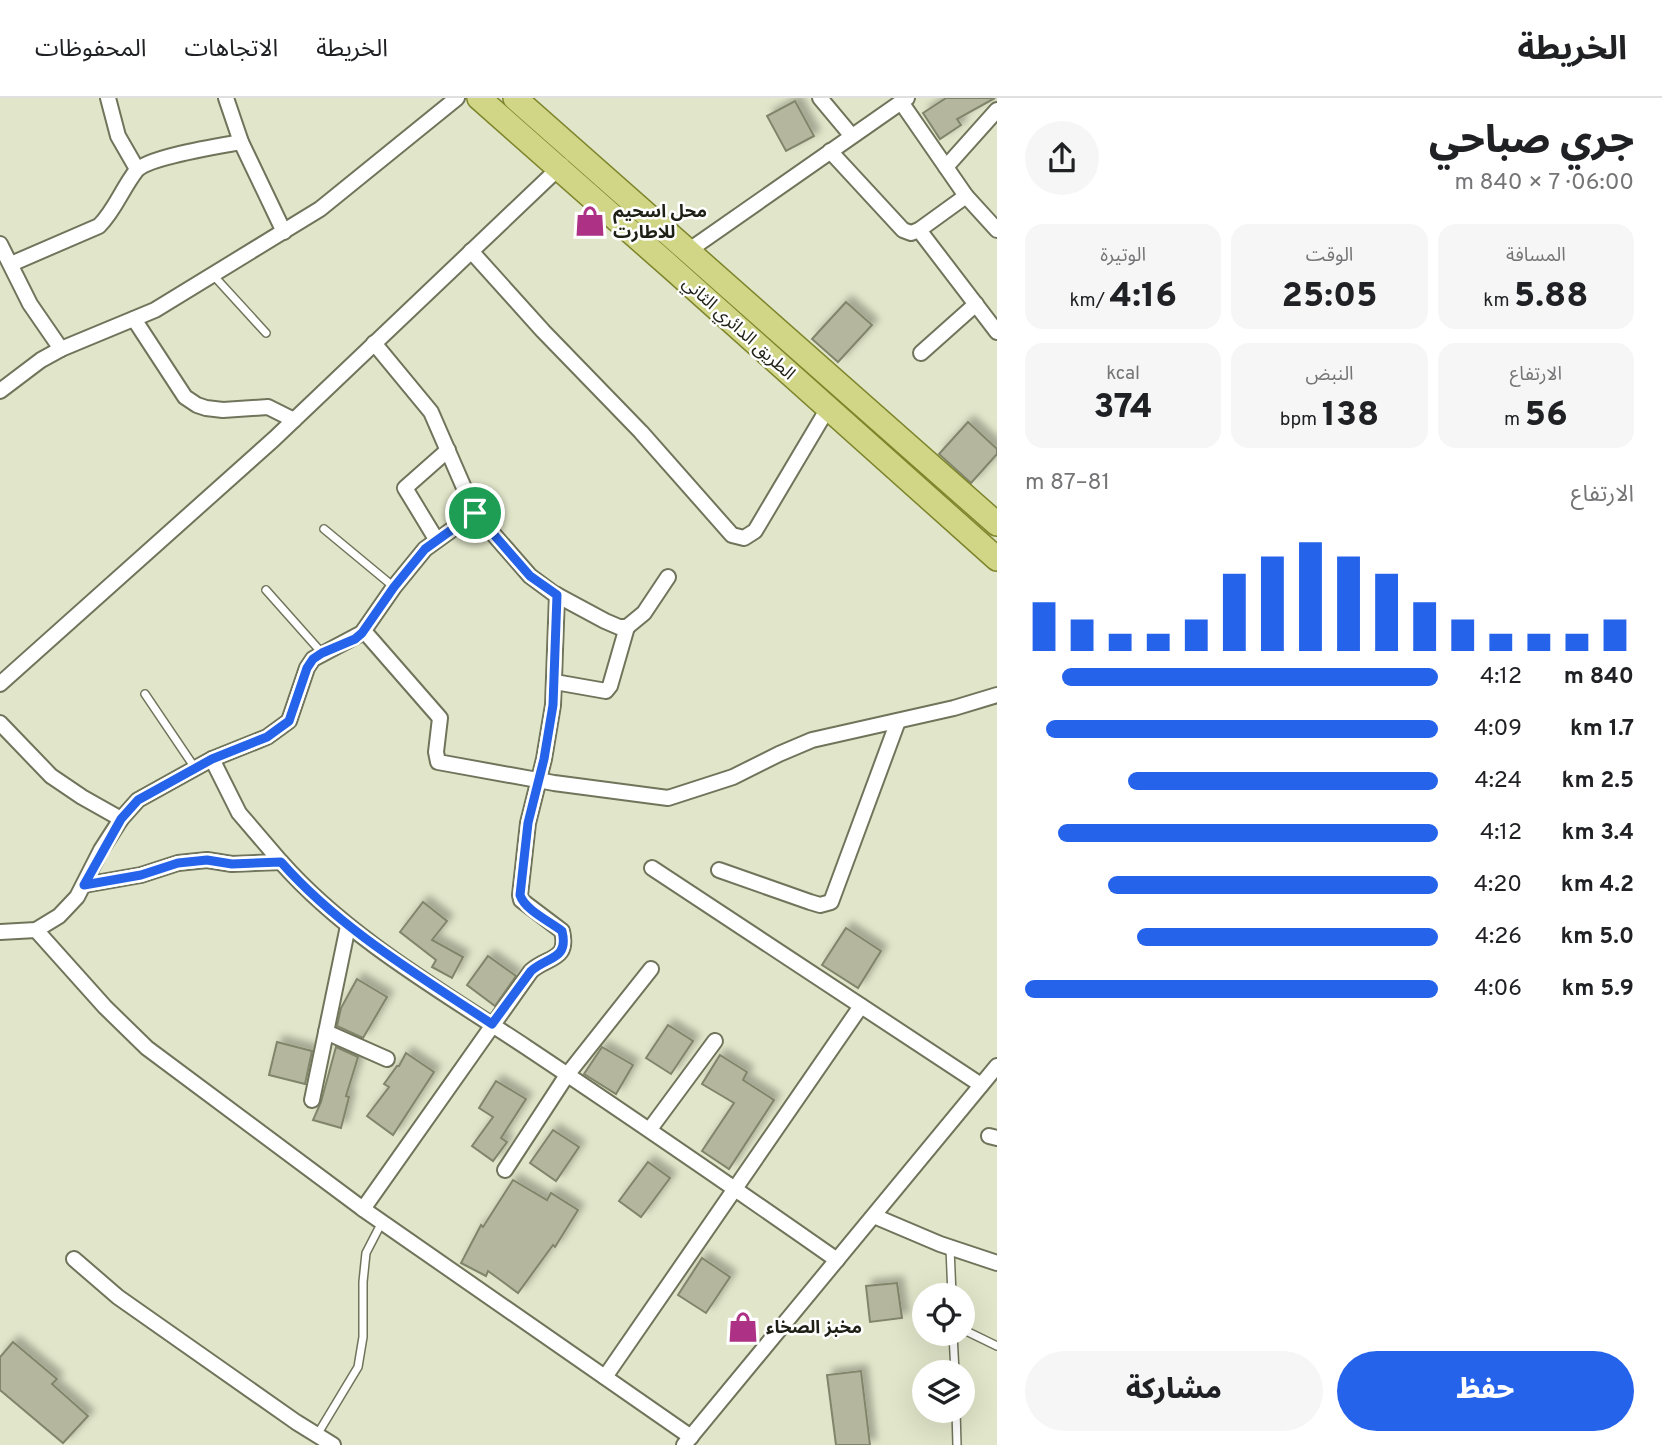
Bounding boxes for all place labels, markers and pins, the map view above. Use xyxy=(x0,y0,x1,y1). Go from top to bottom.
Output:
place label: محل اسحيم للاطارت xyxy=(613,201,707,245)
shop icon: محل اسحيم للاطارت xyxy=(573,204,607,238)
pin xyxy=(445,483,505,543)
shop icon: مخبز الصخاء xyxy=(726,1310,760,1344)
place label: مخبز الصخاء xyxy=(766,1317,862,1340)

